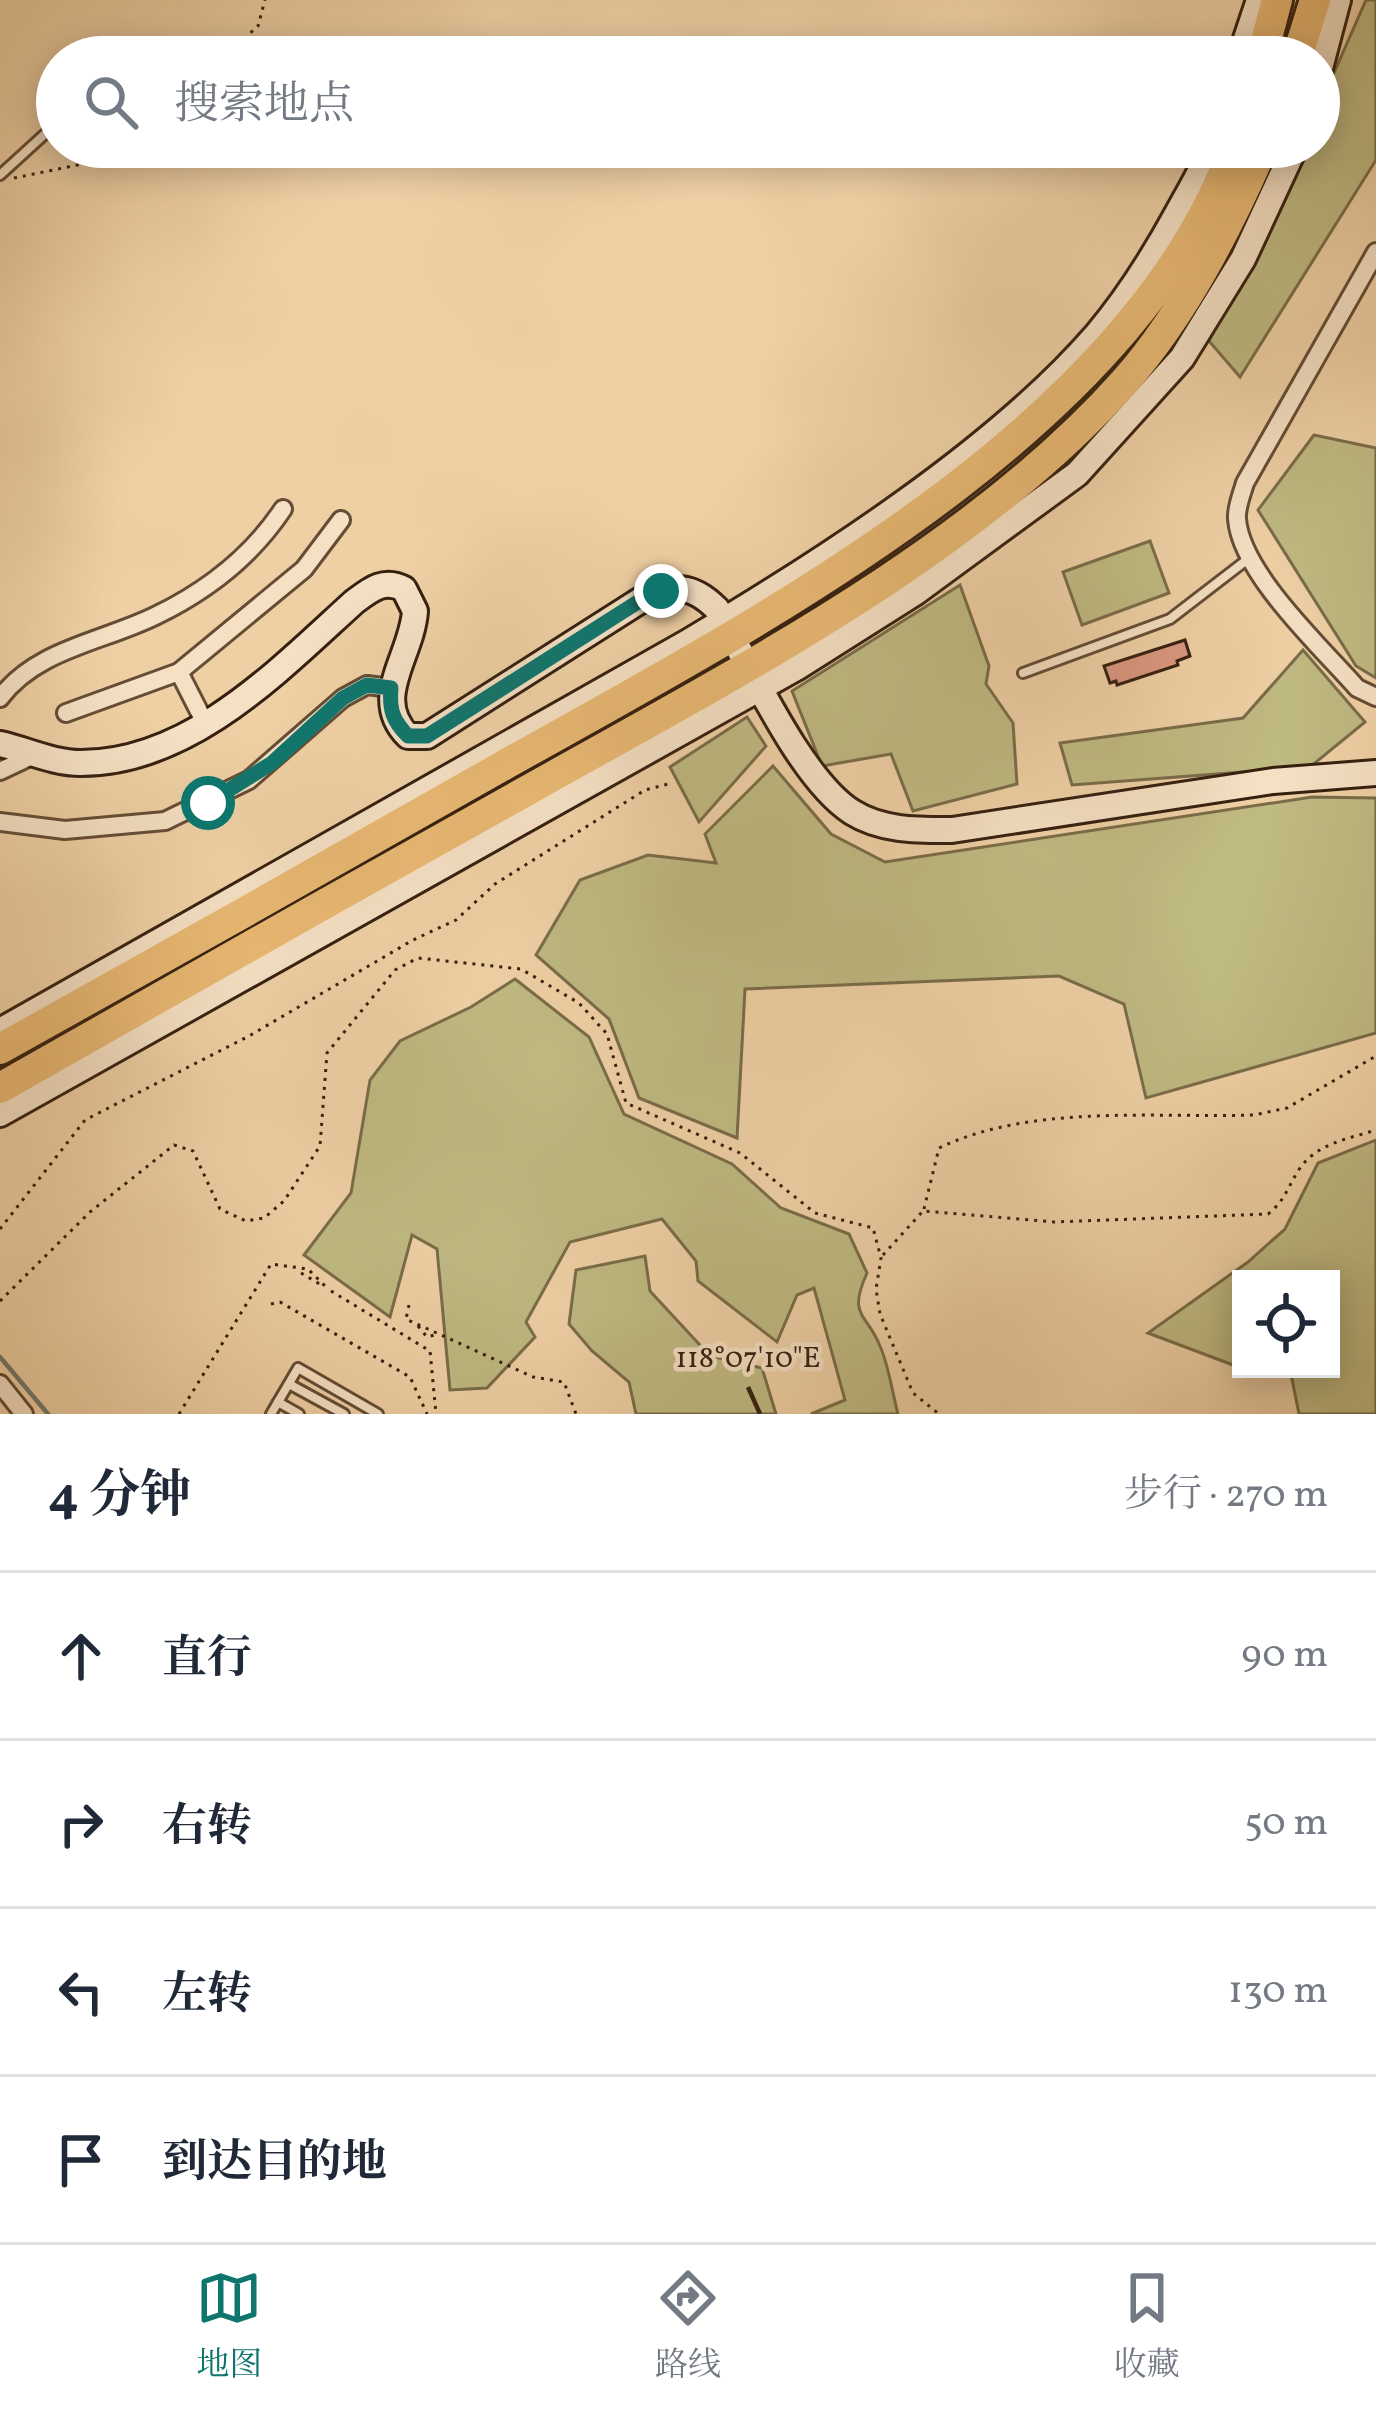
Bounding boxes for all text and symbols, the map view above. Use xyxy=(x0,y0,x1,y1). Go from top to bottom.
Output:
search box xyxy=(36,36,1340,168)
icon: search xyxy=(78,69,144,135)
text: 搜索地点 xyxy=(174,75,354,138)
route end xyxy=(634,564,688,618)
route start xyxy=(181,776,235,830)
map controls xyxy=(1232,1270,1340,1378)
button: locate xyxy=(1232,1270,1340,1378)
text: 118°07'10"E xyxy=(675,1338,821,1380)
text: 4 分钟 xyxy=(48,1462,191,1533)
text: 步行 · 270 m xyxy=(1124,1469,1328,1523)
icon: ahead xyxy=(48,1623,114,1689)
text: 直行 xyxy=(162,1629,252,1692)
text: 90 m xyxy=(1241,1629,1328,1683)
icon: right xyxy=(48,1791,114,1857)
text: 右转 xyxy=(162,1797,252,1860)
text: 50 m xyxy=(1244,1797,1328,1851)
icon: left xyxy=(48,1959,114,2025)
text: 左转 xyxy=(162,1965,252,2028)
text: 130 m xyxy=(1228,1965,1328,2019)
icon: arrive xyxy=(48,2127,114,2193)
text: 到达目的地 xyxy=(162,2133,387,2196)
tab: 地图 xyxy=(196,2265,262,2390)
tab: 路线 xyxy=(655,2265,721,2390)
tab: 收藏 xyxy=(1114,2265,1180,2390)

